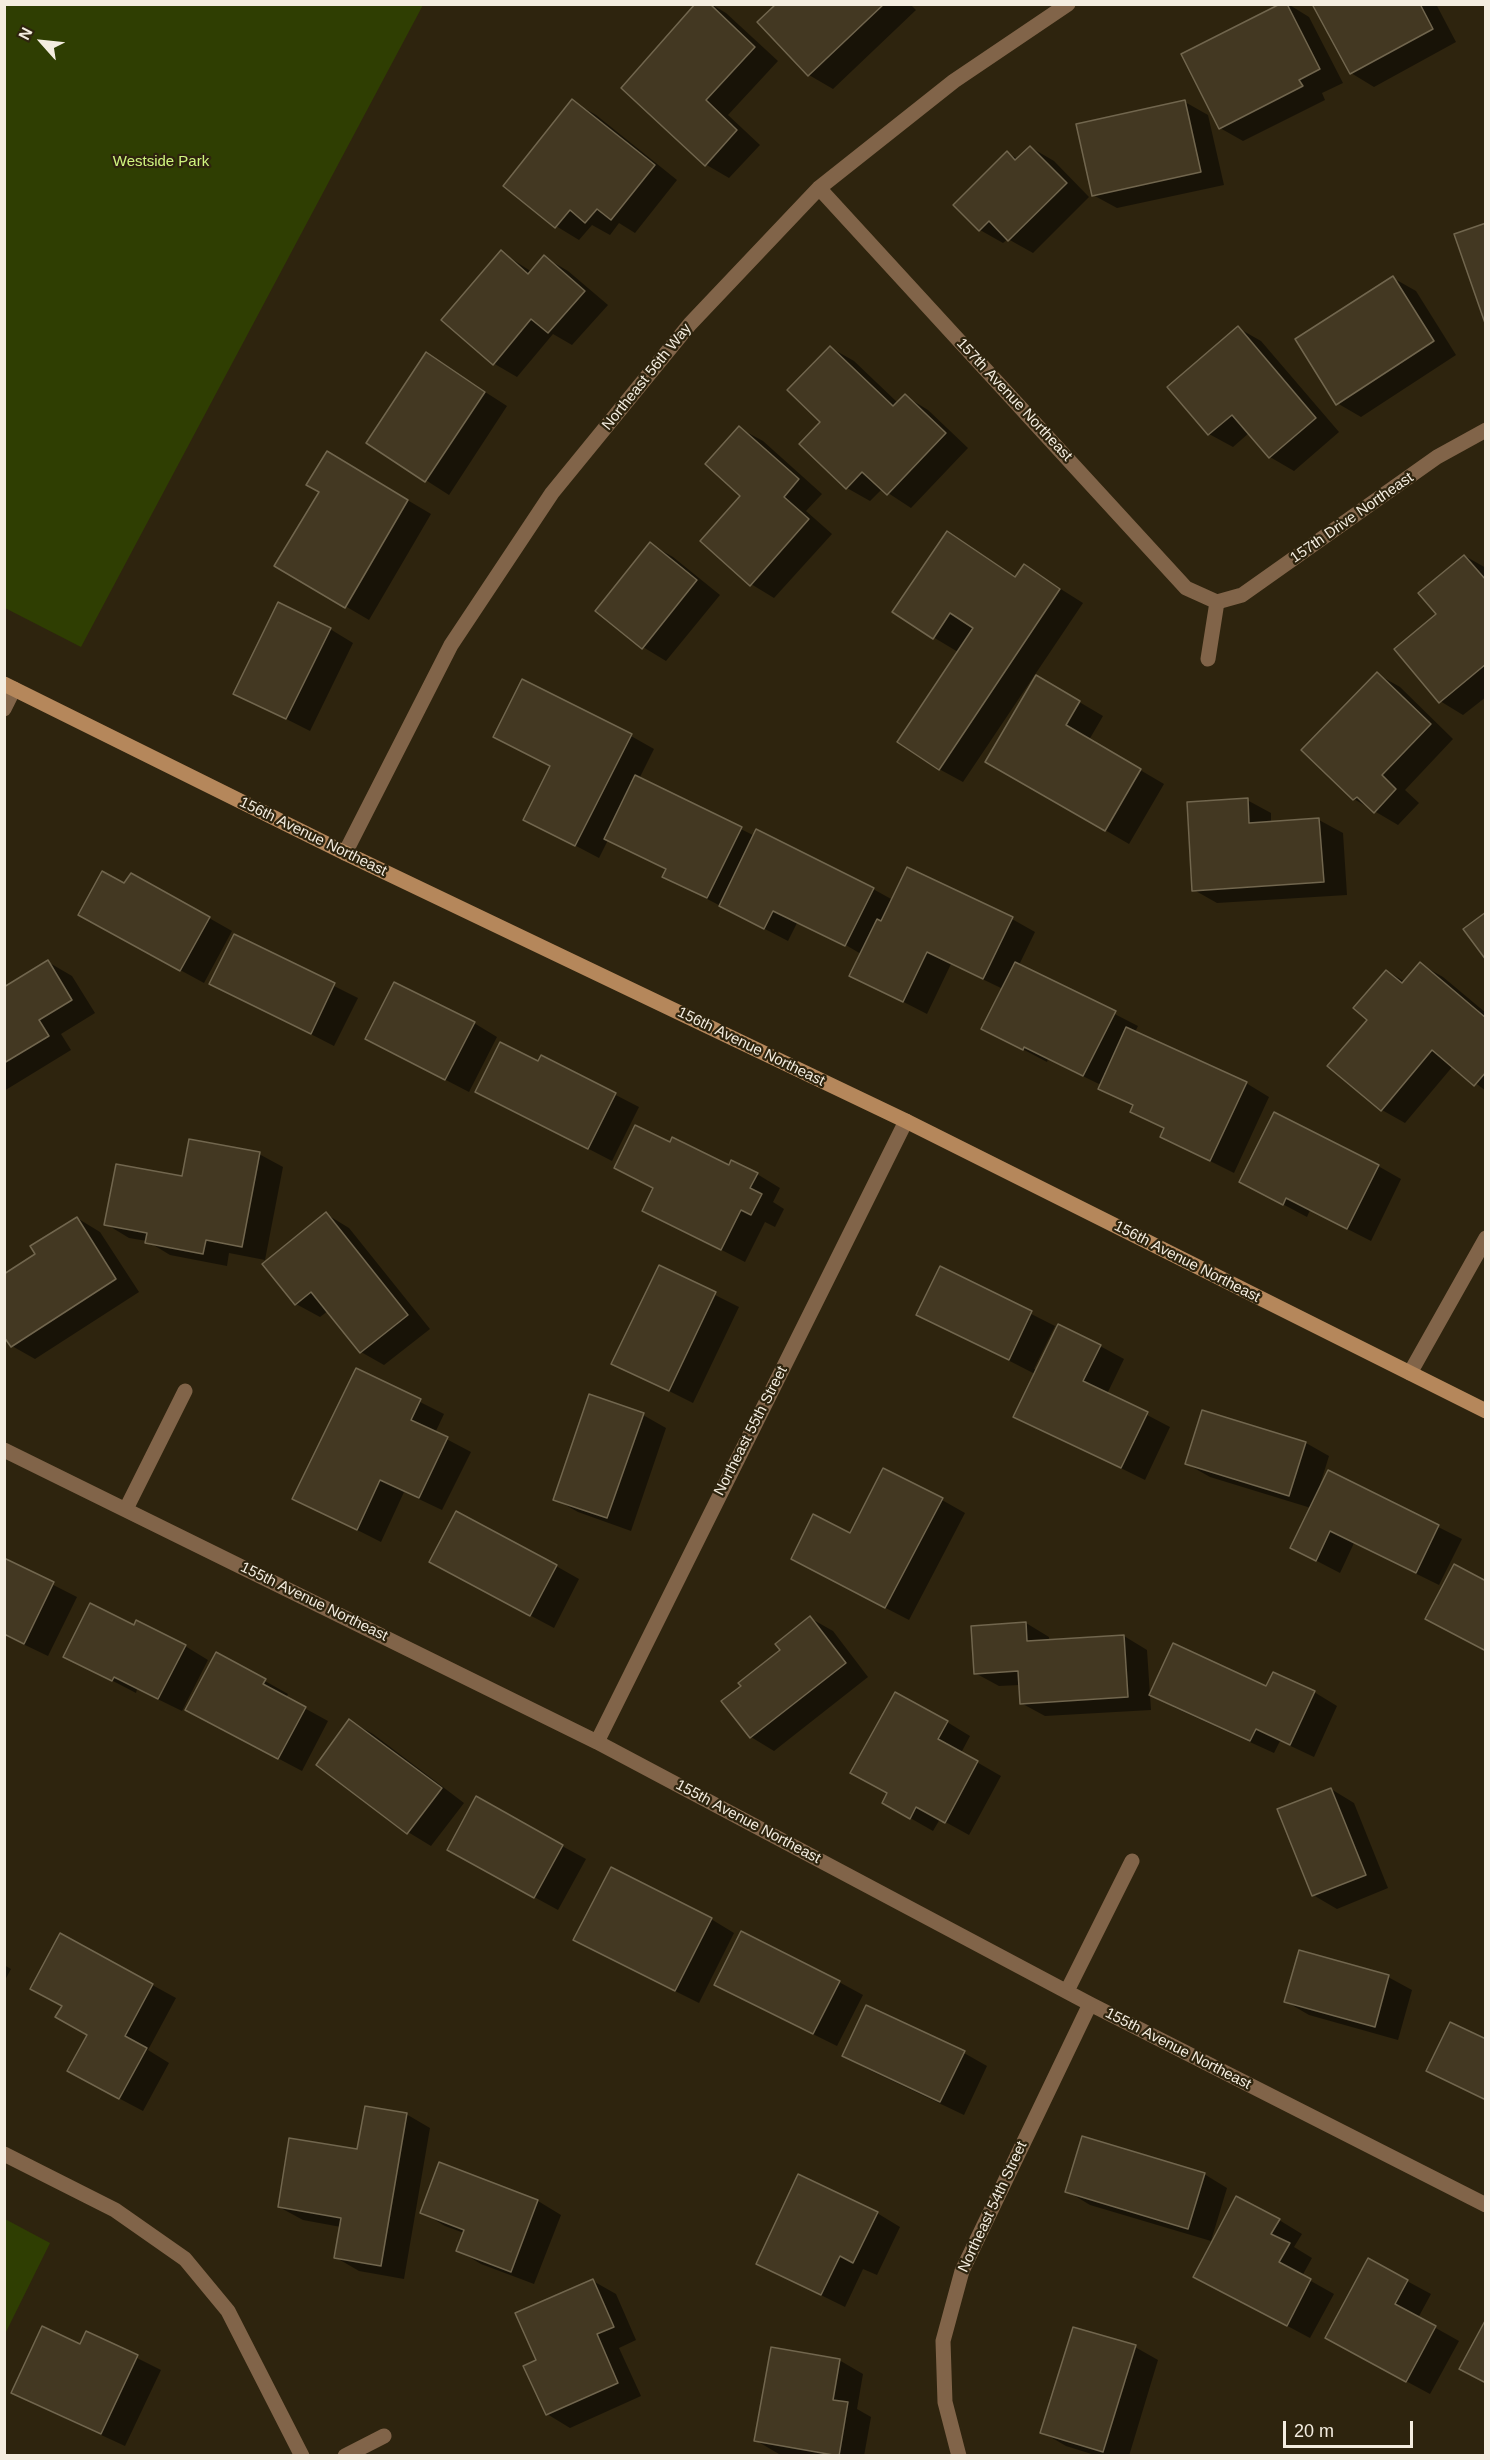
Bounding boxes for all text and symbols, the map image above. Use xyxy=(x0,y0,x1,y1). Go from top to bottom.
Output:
north arrow xyxy=(12,12,72,72)
text: N xyxy=(15,25,36,43)
park label: Westside Park xyxy=(113,153,209,171)
street label: Northeast 56th Way xyxy=(598,320,696,434)
street label: 157th Avenue Northeast xyxy=(952,335,1076,465)
street label: 157th Drive Northeast xyxy=(1287,469,1417,567)
street label: 156th Avenue Northeast xyxy=(236,794,390,880)
street label: 156th Avenue Northeast xyxy=(674,1004,828,1090)
street label: 156th Avenue Northeast xyxy=(1111,1217,1263,1307)
street label: Northeast 55th Street xyxy=(711,1363,791,1499)
street label: 155th Avenue Northeast xyxy=(237,1559,391,1645)
street label: 155th Avenue Northeast xyxy=(672,1776,824,1868)
street label: 155th Avenue Northeast xyxy=(1102,2004,1254,2094)
street label: Northeast 54th Street xyxy=(955,2139,1031,2275)
scale bar xyxy=(1286,2409,1416,2447)
text: 20 m xyxy=(1294,2421,1334,2441)

